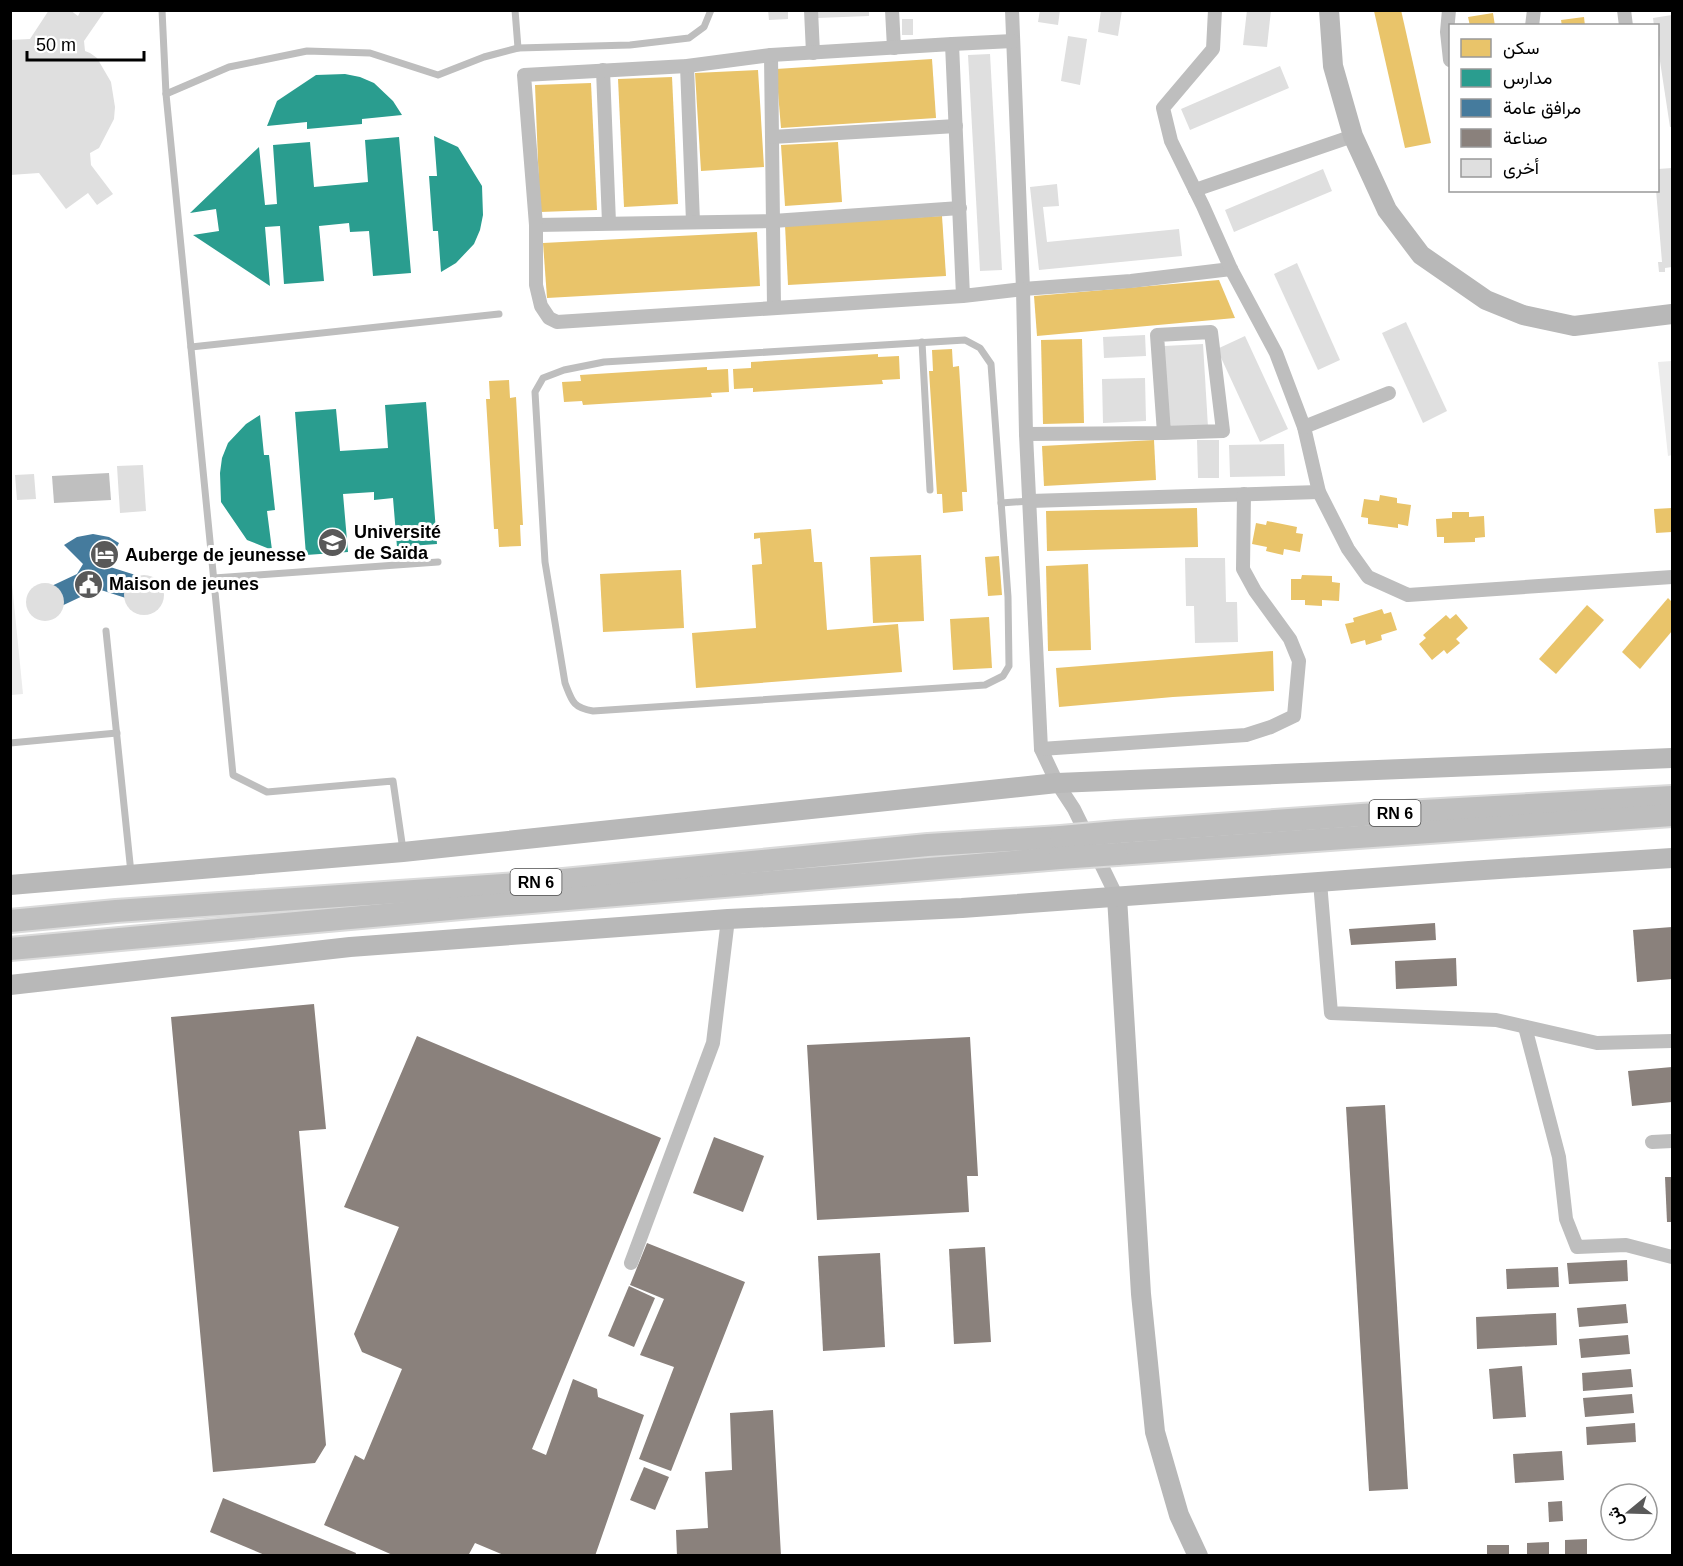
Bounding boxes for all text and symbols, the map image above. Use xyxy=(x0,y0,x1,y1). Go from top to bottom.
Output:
scale bar xyxy=(27,24,144,62)
legend xyxy=(1449,24,1659,192)
text: 50 m xyxy=(36,35,76,55)
text: سكن xyxy=(1503,38,1539,59)
text: مدارس xyxy=(1503,68,1552,89)
text: مرافق عامة xyxy=(1503,98,1581,119)
text: صناعة xyxy=(1503,128,1548,148)
text: أخرى xyxy=(1503,158,1539,179)
place label: Université de Saïda xyxy=(354,522,441,563)
school or university icon: Université de Saïda xyxy=(317,526,349,558)
hotel icon: Auberge de jeunesse xyxy=(88,539,120,571)
place label: Auberge de jeunesse xyxy=(125,545,306,565)
public building icon: Maison de jeunes xyxy=(72,568,104,600)
place label: Maison de jeunes xyxy=(109,574,259,594)
road number: RN 6 xyxy=(1370,800,1420,826)
road number: RN 6 xyxy=(510,869,562,895)
north arrow xyxy=(1599,1482,1659,1542)
text: ش xyxy=(1604,1505,1627,1529)

